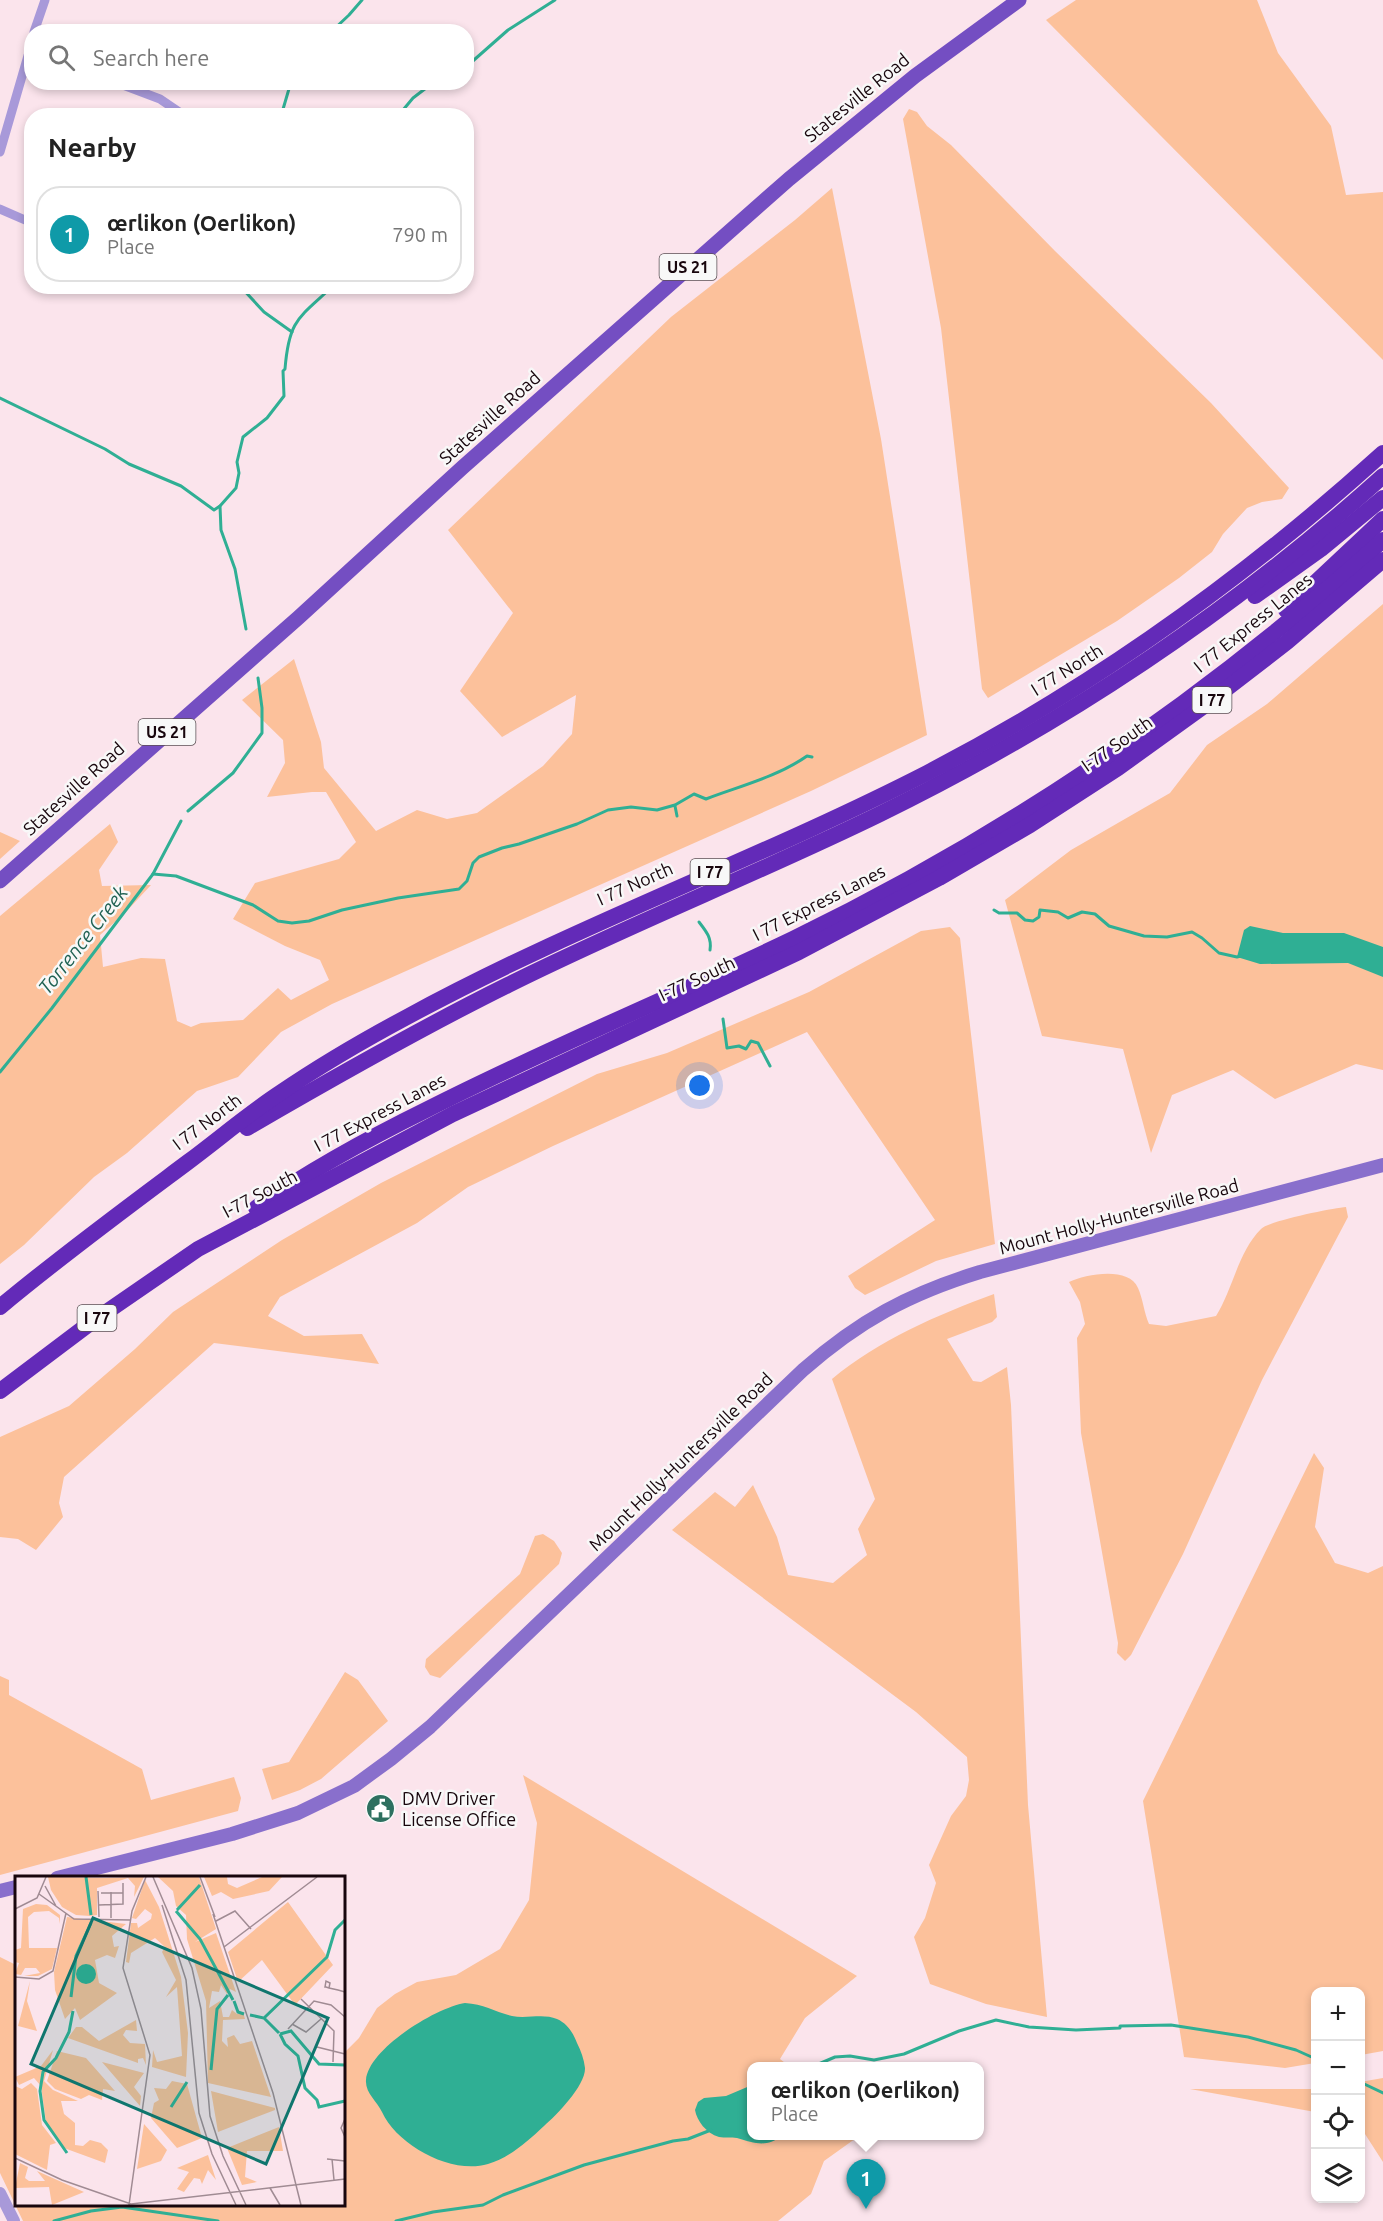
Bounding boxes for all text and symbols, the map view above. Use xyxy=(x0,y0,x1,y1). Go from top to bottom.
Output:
search box xyxy=(24,24,474,90)
icon: search xyxy=(45,41,78,74)
text: Search here xyxy=(93,45,209,70)
street label: Statesville Road xyxy=(800,49,913,145)
text: Nearby xyxy=(48,133,136,162)
text: œrlikon (Oerlikon) xyxy=(107,210,296,235)
text: 1 xyxy=(64,223,75,246)
text: 790 m xyxy=(392,223,448,246)
text: Place xyxy=(107,235,155,258)
road number: US 21 xyxy=(660,254,716,280)
street label: Statesville Road xyxy=(435,367,544,468)
street label: I 77 Express Lanes xyxy=(1189,568,1316,676)
street label: I 77 North xyxy=(1027,639,1106,699)
road number: I 77 xyxy=(1192,687,1232,713)
street label: I-77 South xyxy=(1077,712,1156,775)
road number: US 21 xyxy=(138,719,195,745)
street label: Statesville Road xyxy=(19,738,128,839)
street label: I 77 North xyxy=(594,858,676,909)
road number: I 77 xyxy=(690,859,730,885)
street label: I 77 Express Lanes xyxy=(749,860,888,944)
water label: Torrence Creek xyxy=(33,880,133,998)
street label: I-77 South xyxy=(655,952,738,1004)
street label: I 77 Express Lanes xyxy=(310,1069,449,1155)
your location xyxy=(685,1071,714,1100)
street label: I 77 North xyxy=(168,1089,245,1153)
street label: I-77 South xyxy=(219,1165,300,1221)
street label: Mount Holly-Huntersville Road xyxy=(997,1174,1241,1258)
road number: I 77 xyxy=(78,1305,116,1331)
street label: Mount Holly-Huntersville Road xyxy=(584,1368,776,1554)
place label: DMV Driver License Office xyxy=(402,1788,516,1829)
public building icon: DMV Driver License Office xyxy=(365,1793,397,1825)
inset map xyxy=(15,1876,345,2206)
map controls xyxy=(1311,1987,1365,2203)
button: + xyxy=(1311,1987,1365,2041)
button: − xyxy=(1311,2041,1365,2095)
popup xyxy=(747,2062,984,2140)
text: œrlikon (Oerlikon) xyxy=(771,2077,960,2102)
button: locate xyxy=(1311,2095,1365,2149)
text: Place xyxy=(771,2102,819,2125)
button: layers xyxy=(1311,2149,1365,2203)
pin: 1 xyxy=(846,2160,886,2209)

